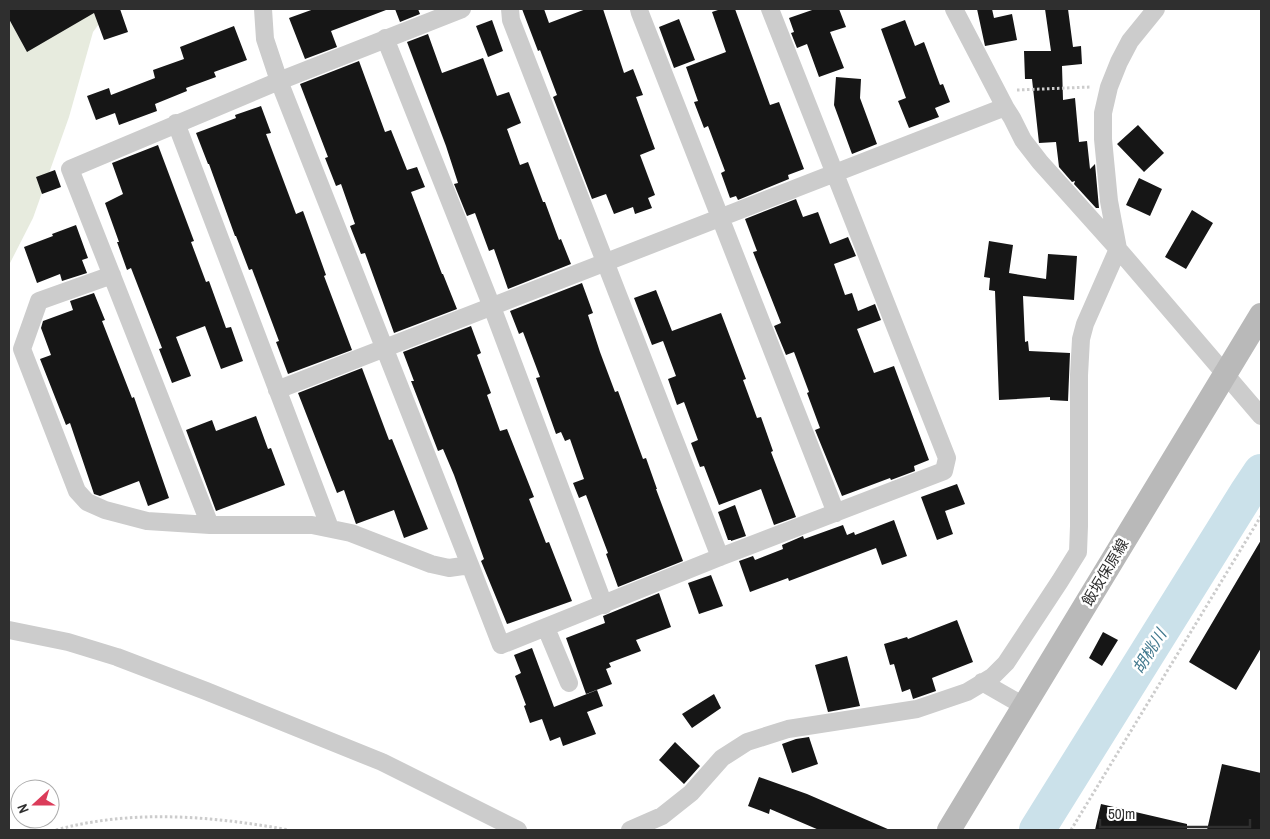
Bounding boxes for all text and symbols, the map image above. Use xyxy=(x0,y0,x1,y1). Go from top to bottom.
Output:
street label: 飯坂保原線 xyxy=(1077,534,1133,610)
water label: 胡桃川 xyxy=(1127,623,1172,677)
north arrow xyxy=(10,779,60,829)
scale bar xyxy=(1100,796,1250,828)
text: N xyxy=(13,802,33,816)
text: 50 m xyxy=(1108,803,1135,824)

